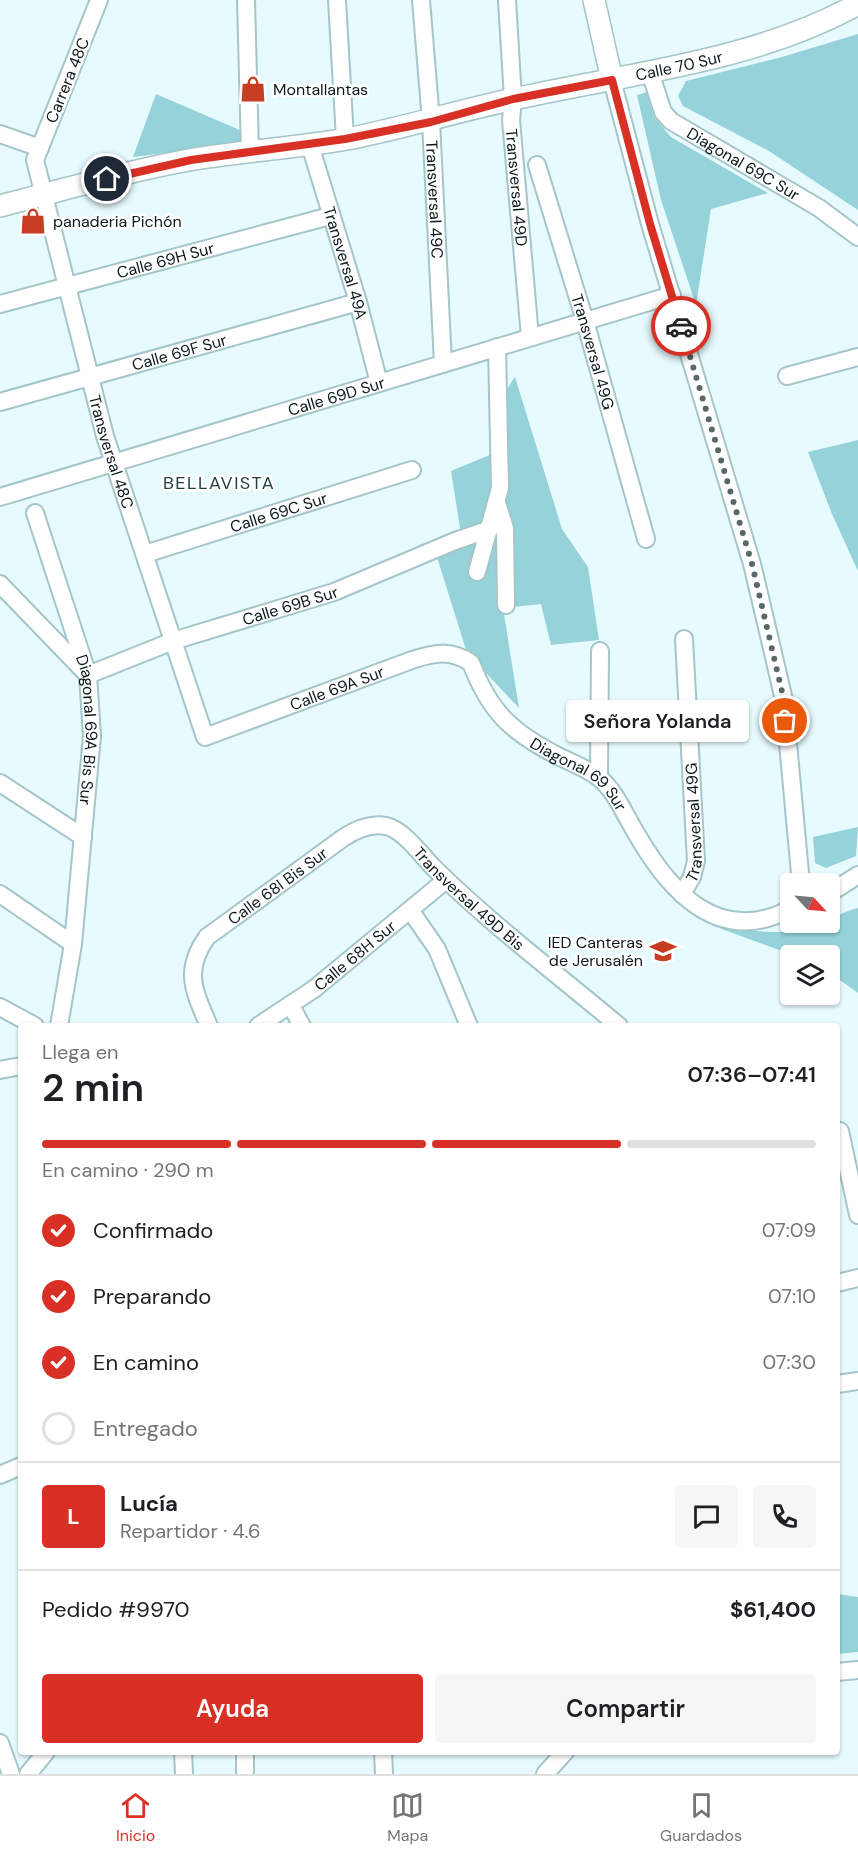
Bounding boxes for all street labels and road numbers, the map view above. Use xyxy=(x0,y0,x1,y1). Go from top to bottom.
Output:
street label: Carrera 48C xyxy=(41,34,94,126)
street label: Calle 70 Sur xyxy=(634,46,725,86)
street label: Diagonal 69C Sur xyxy=(683,123,803,205)
street label: Transversal 49D xyxy=(501,128,532,247)
street label: Transversal 49C xyxy=(421,140,448,259)
street label: Transversal 49A xyxy=(318,204,372,322)
street label: Calle 69H Sur xyxy=(114,237,216,283)
street label: Transversal 49G xyxy=(566,292,619,412)
street label: Calle 69F Sur xyxy=(129,329,229,376)
street label: Calle 69D Sur xyxy=(285,372,387,421)
street label: Transversal 48C xyxy=(84,393,138,512)
street label: Calle 69C Sur xyxy=(228,487,330,538)
street label: Calle 69B Sur xyxy=(240,581,342,630)
street label: Diagonal 69A Bis Sur xyxy=(71,652,102,806)
street label: Calle 69A Sur xyxy=(287,661,387,715)
street label: Diagonal 69 Sur xyxy=(526,733,631,815)
street label: Transversal 49G xyxy=(681,762,707,886)
street label: Calle 68I Bis Sur xyxy=(224,843,332,930)
street label: Transversal 49D Bis xyxy=(409,843,529,955)
street label: Calle 68H Sur xyxy=(310,916,400,996)

